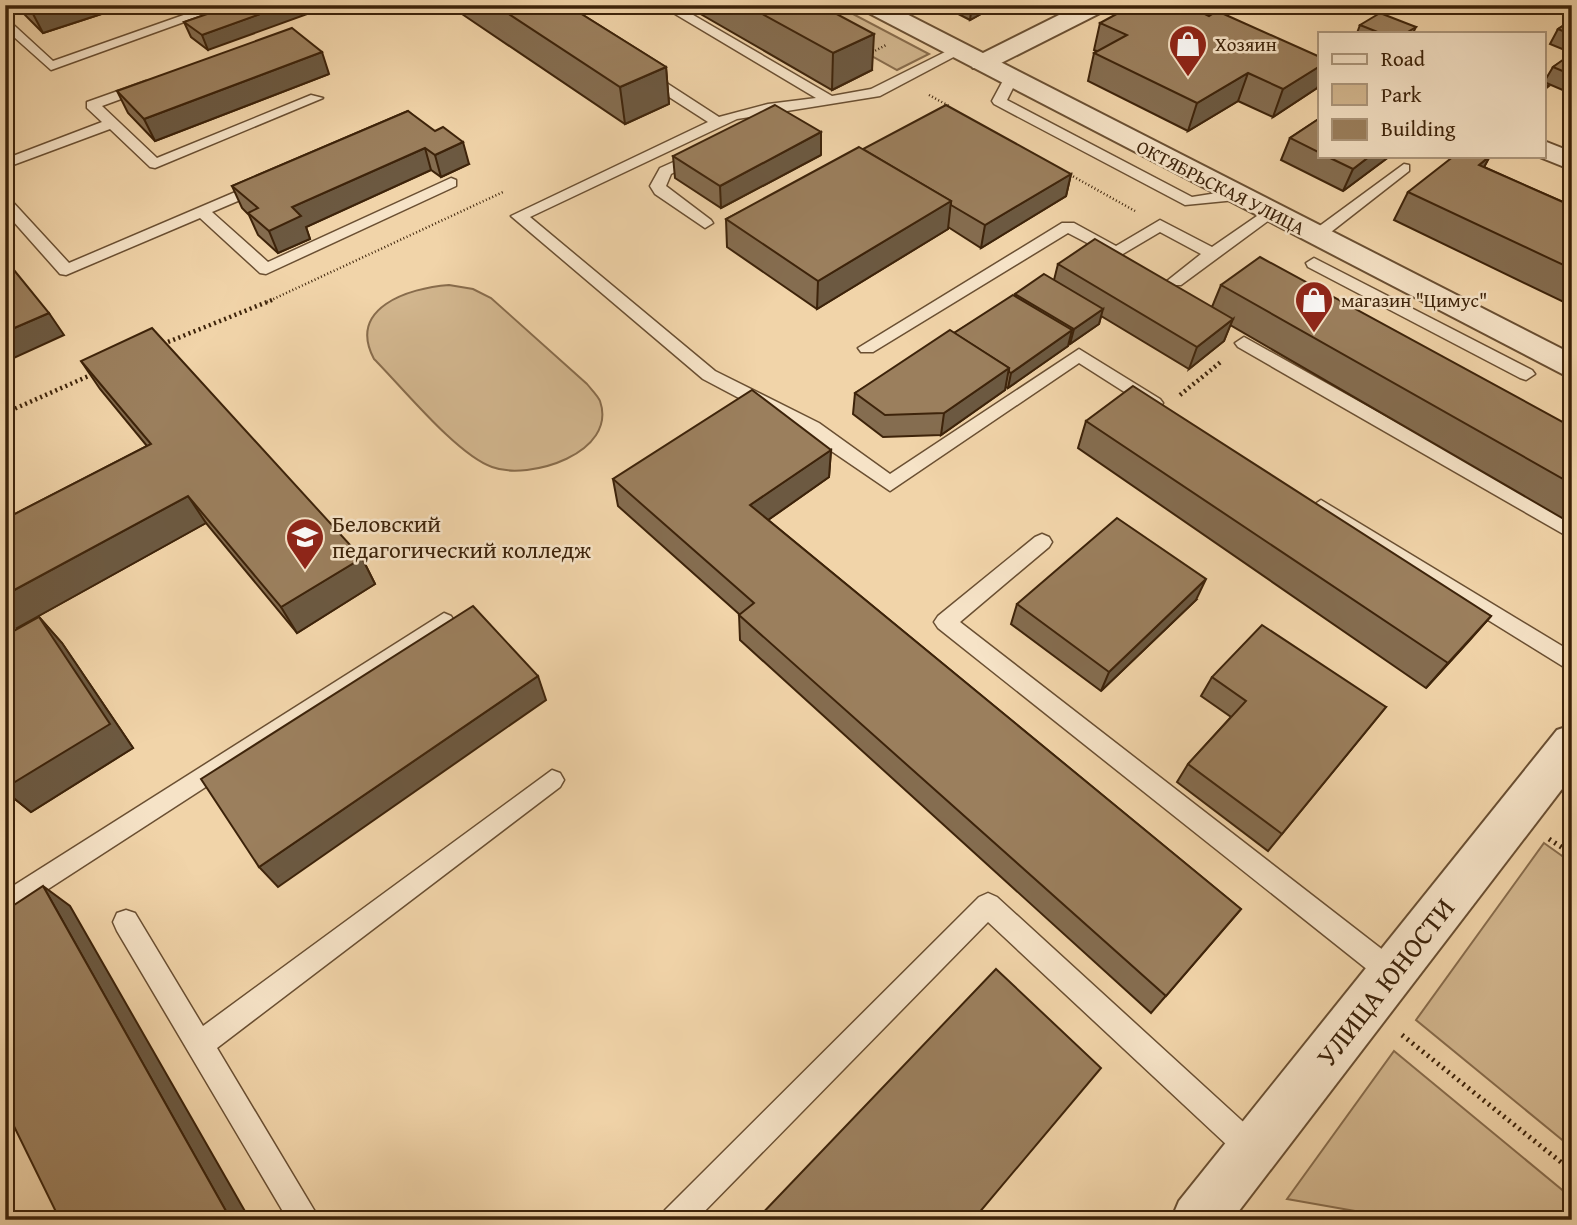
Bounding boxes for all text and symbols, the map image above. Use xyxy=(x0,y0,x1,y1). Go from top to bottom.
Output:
shop icon: Хозяин xyxy=(1167,23,1209,78)
place label: Хозяин xyxy=(1215,30,1277,58)
legend xyxy=(1318,32,1546,158)
text: Road xyxy=(1381,43,1426,74)
text: Park xyxy=(1381,79,1422,110)
text: Building xyxy=(1381,113,1456,144)
street label: ОКТЯБРЬСКАЯ УЛИЦА xyxy=(1132,132,1310,242)
shop icon: магазин "Цимус" xyxy=(1293,279,1335,334)
place label: магазин "Цимус" xyxy=(1341,286,1487,314)
place label: Беловский педагогический колледж xyxy=(332,507,591,566)
school or university icon: Беловский педагогический колледж xyxy=(284,516,326,571)
street label: УЛИЦА ЮНОСТИ xyxy=(1306,889,1464,1075)

